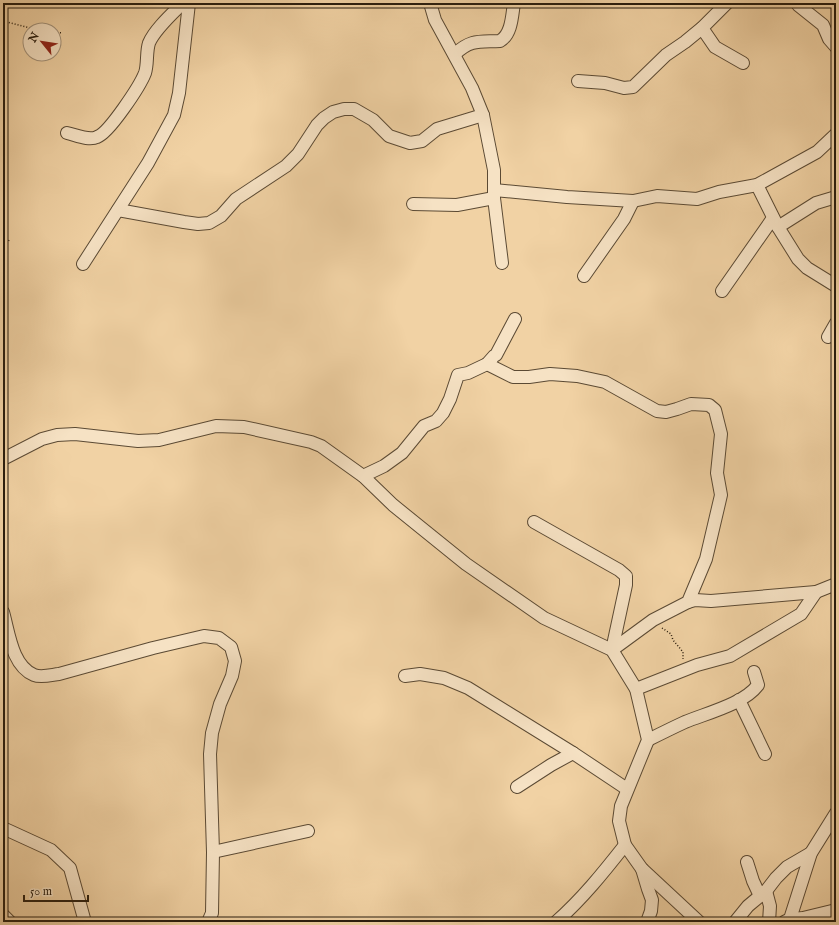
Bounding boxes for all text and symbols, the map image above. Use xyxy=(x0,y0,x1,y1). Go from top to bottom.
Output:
north arrow xyxy=(22,22,62,62)
text: N xyxy=(25,29,43,46)
scale bar xyxy=(24,877,88,903)
text: 50 m xyxy=(30,884,52,899)

